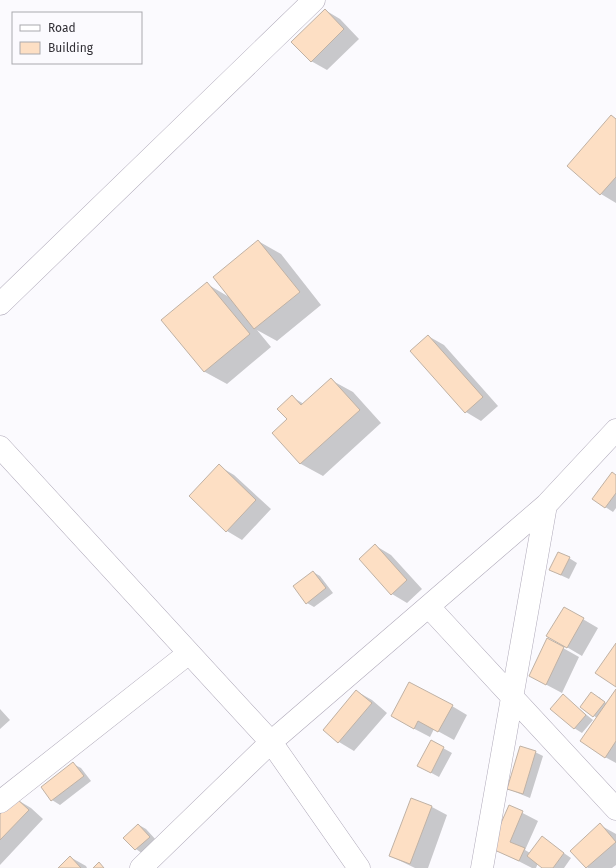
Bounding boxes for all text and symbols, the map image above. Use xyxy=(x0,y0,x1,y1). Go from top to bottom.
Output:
legend xyxy=(12,12,142,64)
text: Road xyxy=(48,21,76,35)
text: Building xyxy=(48,41,94,55)

